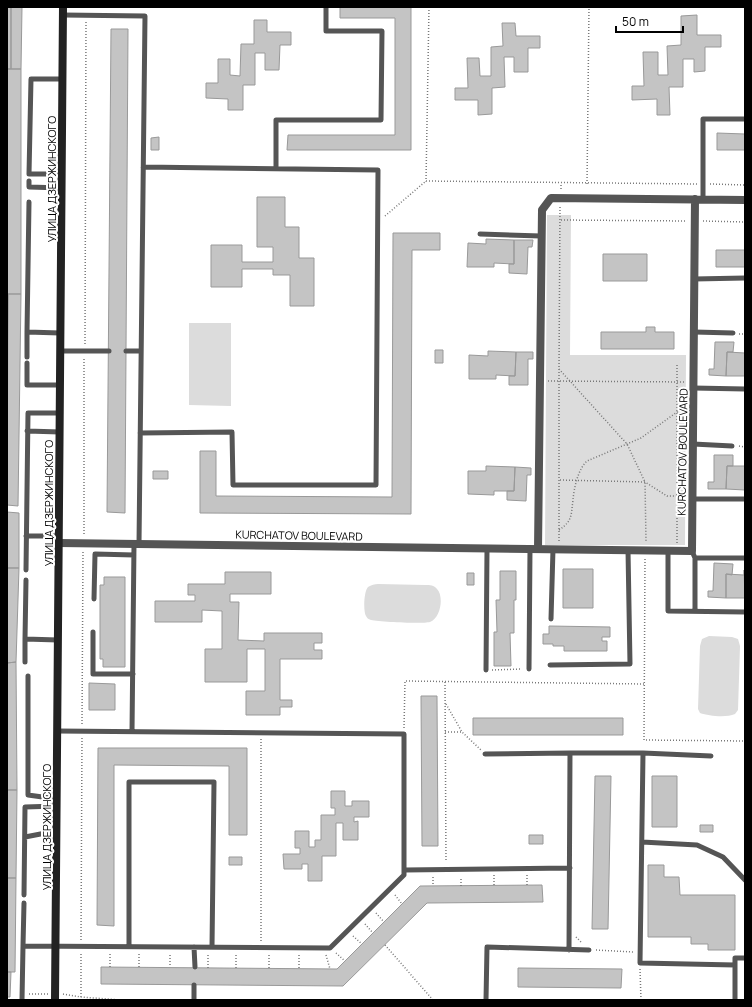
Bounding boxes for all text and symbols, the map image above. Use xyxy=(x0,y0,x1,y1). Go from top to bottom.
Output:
scale bar xyxy=(616,8,683,34)
text: 50 m xyxy=(622,13,649,30)
street label: УЛИЦА ДЗЕРЖИНСКОГО xyxy=(44,116,59,242)
street label: KURCHATOV BOULEVARD xyxy=(673,388,691,516)
street label: УЛИЦА ДЗЕРЖИНСКОГО xyxy=(41,440,56,566)
street label: KURCHATOV BOULEVARD xyxy=(235,526,363,544)
street label: УЛИЦА ДЗЕРЖИНСКОГО xyxy=(39,764,54,890)

